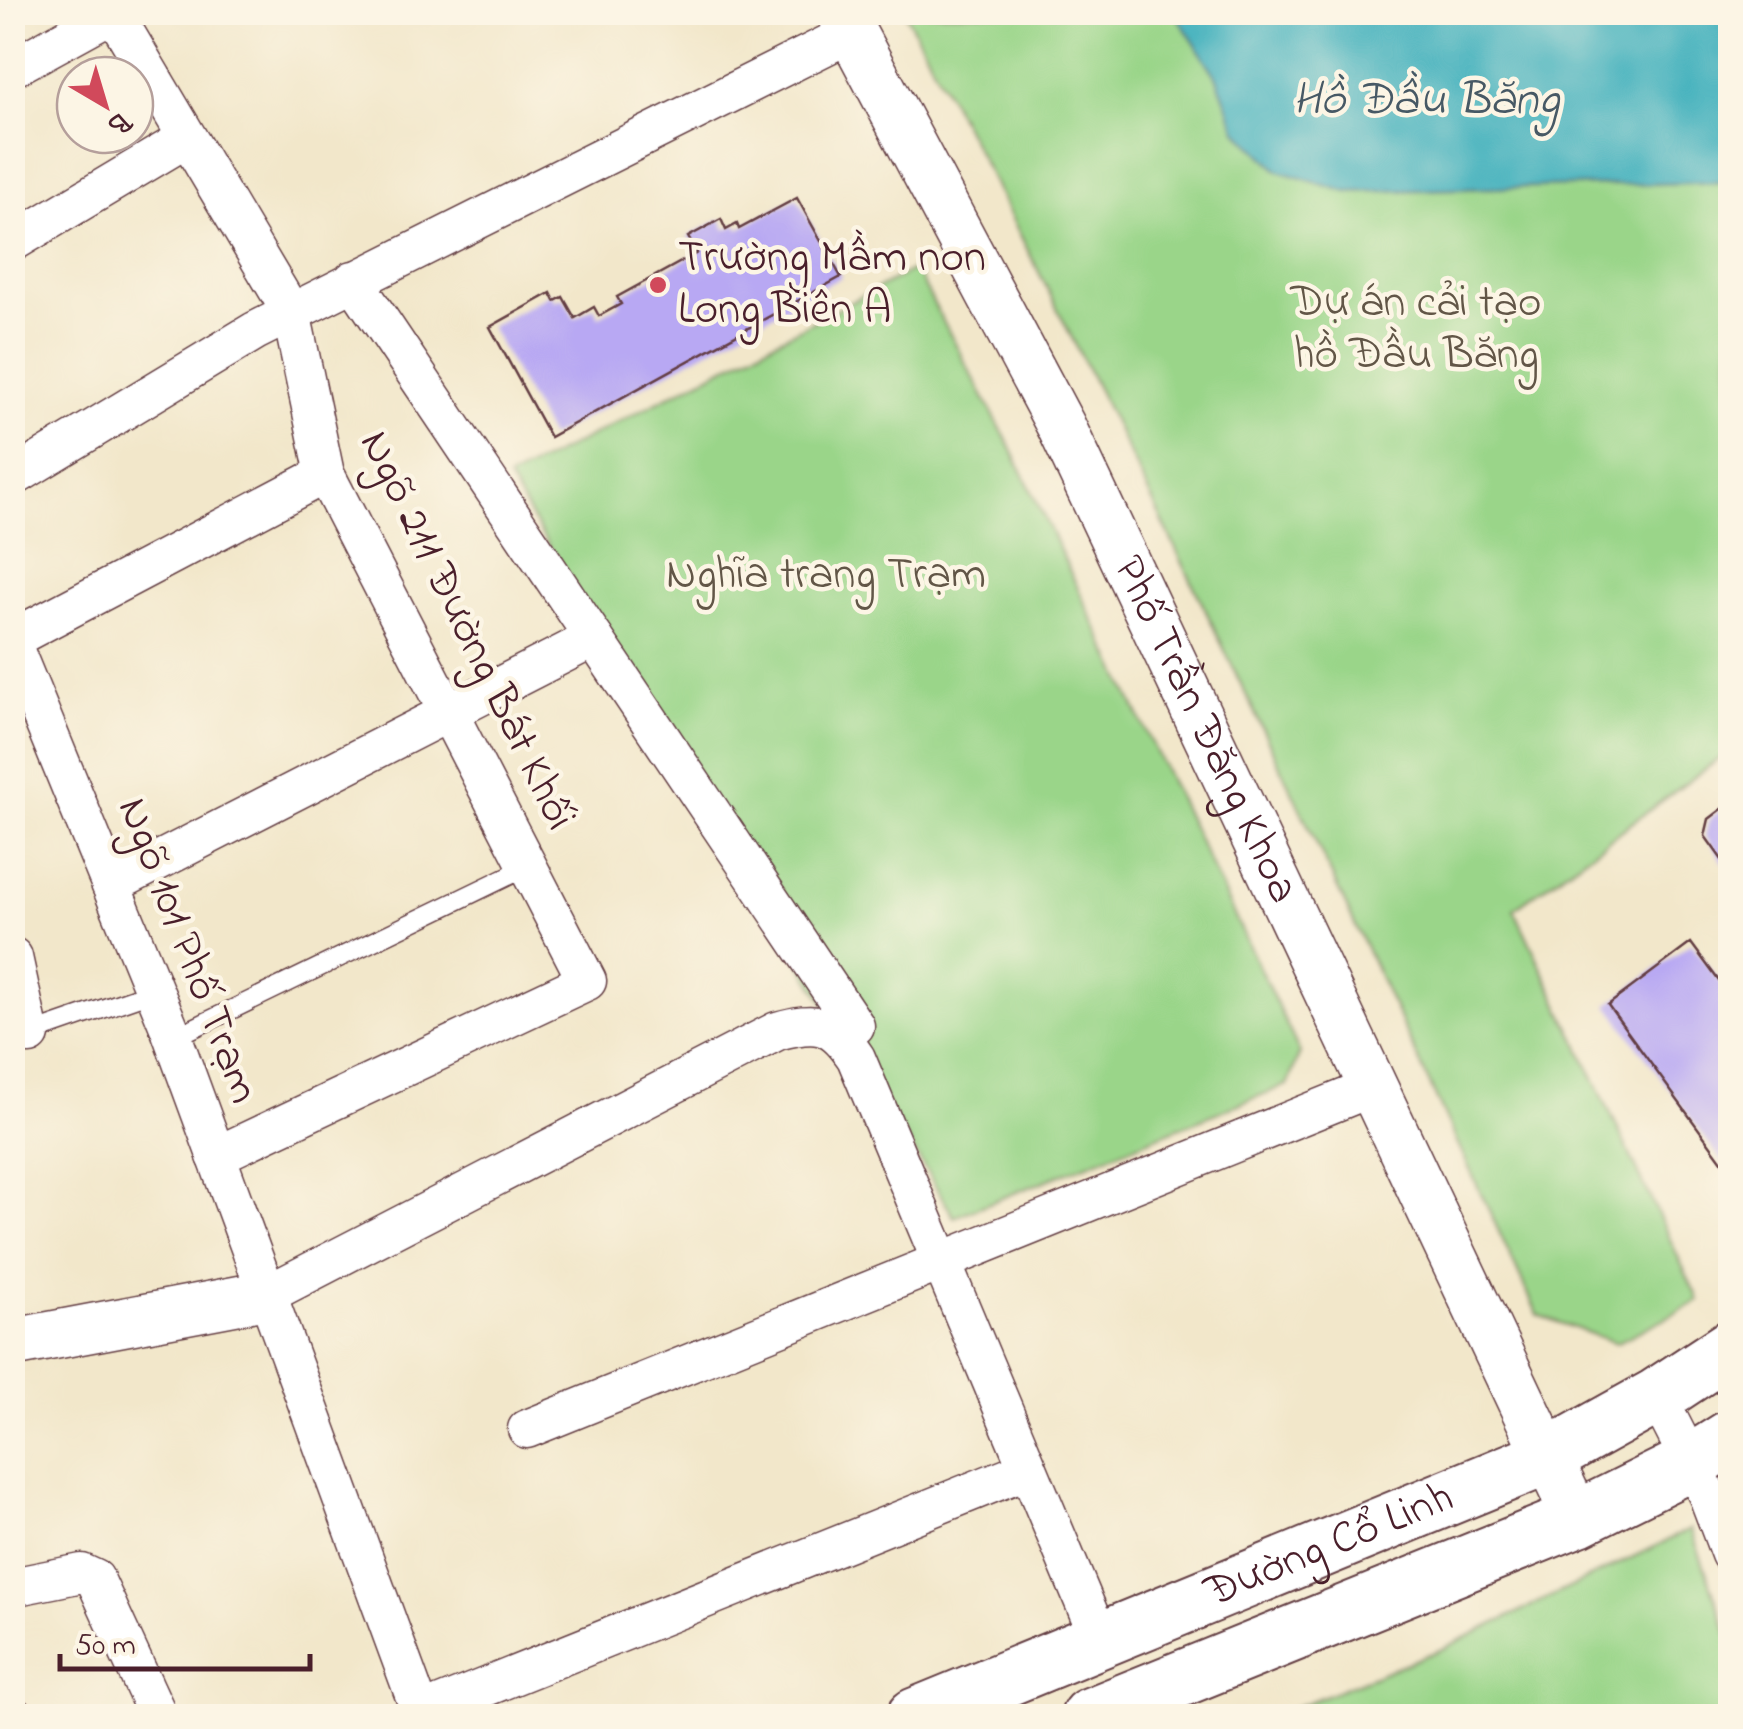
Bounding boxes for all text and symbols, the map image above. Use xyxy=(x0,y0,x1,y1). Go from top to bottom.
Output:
north arrow xyxy=(55,55,155,155)
water label: Hồ Đầu Băng xyxy=(1292,66,1561,137)
text: B xyxy=(98,99,140,144)
place label: Trường Mầm non Long Biên A xyxy=(678,226,986,345)
park label: Dự án cải tạo hồ Đầu Băng xyxy=(1289,271,1542,390)
marker: Trường Mầm non Long Biên A xyxy=(647,274,669,296)
street label: Ngõ 211 Đường Bát Khối xyxy=(340,420,592,842)
park label: Nghĩa trang Trạm xyxy=(666,543,986,610)
street label: Phố Trần Đăng Khoa xyxy=(1094,545,1315,915)
street label: Ngõ 101 Phố Trạm xyxy=(97,788,276,1114)
street label: Đường Cổ Linh xyxy=(1194,1466,1464,1627)
scale bar xyxy=(60,1609,310,1671)
text: 50 m xyxy=(75,1625,136,1669)

